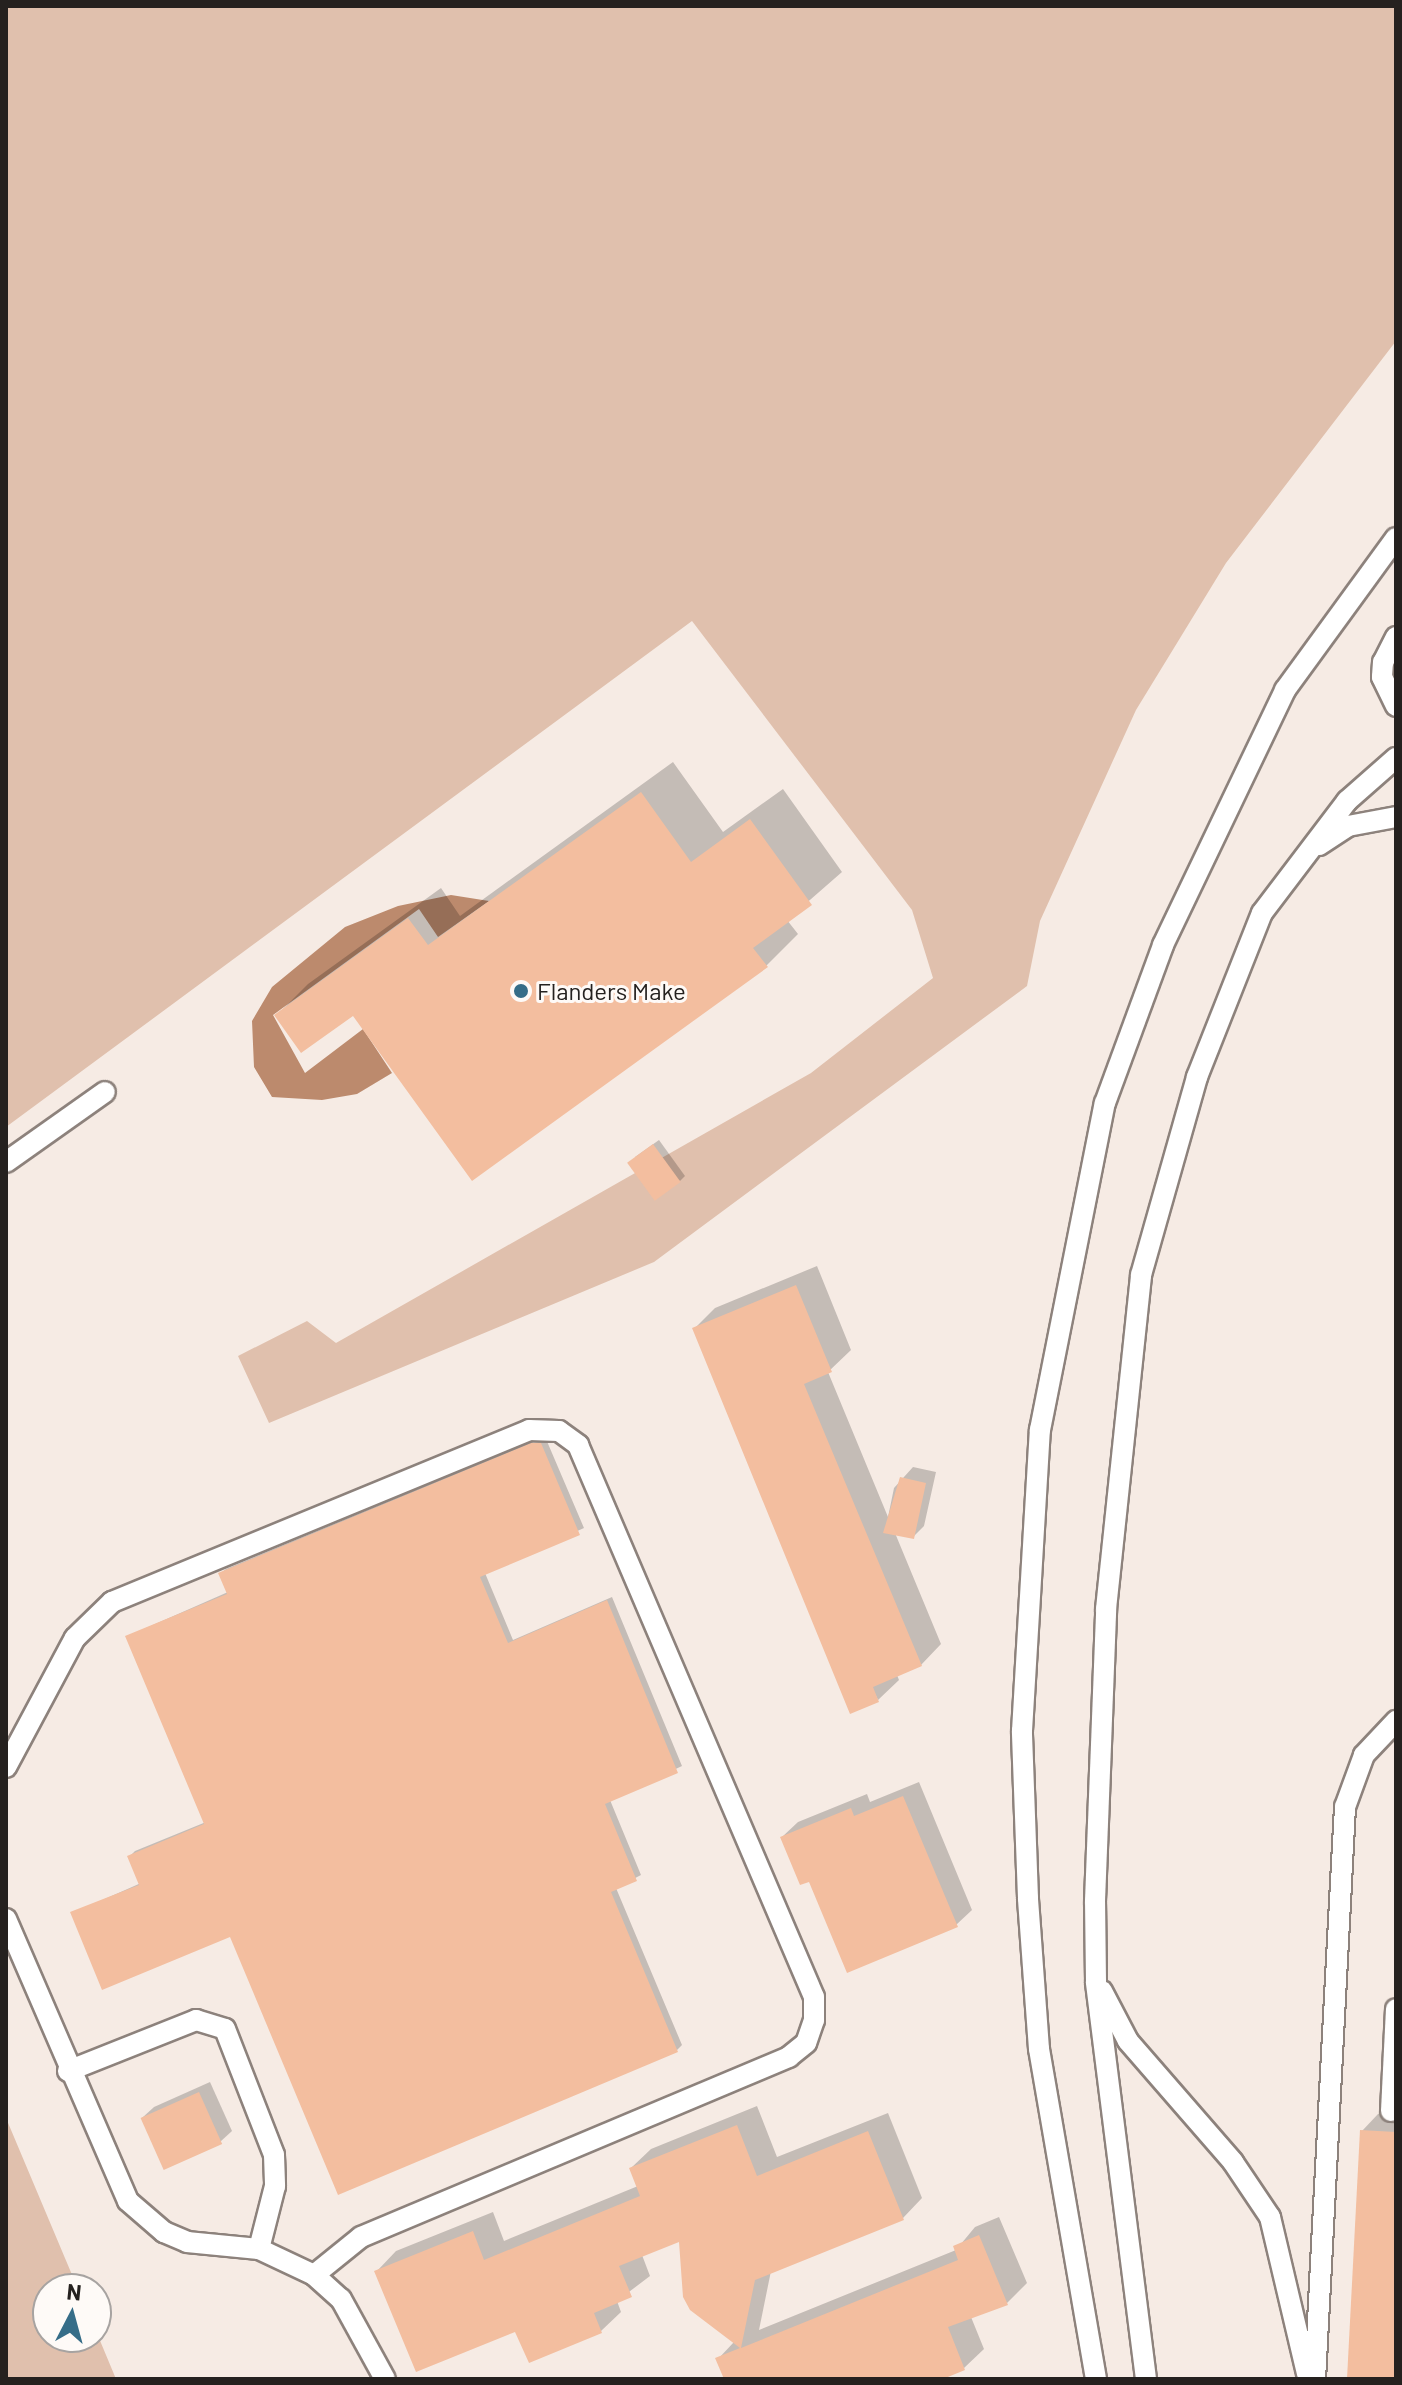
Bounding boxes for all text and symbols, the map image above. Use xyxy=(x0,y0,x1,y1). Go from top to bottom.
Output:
place label: Flanders Make xyxy=(537,977,686,1005)
marker: Flanders Make xyxy=(512,982,530,1000)
north arrow xyxy=(32,2273,112,2353)
text: N xyxy=(66,2277,83,2305)

